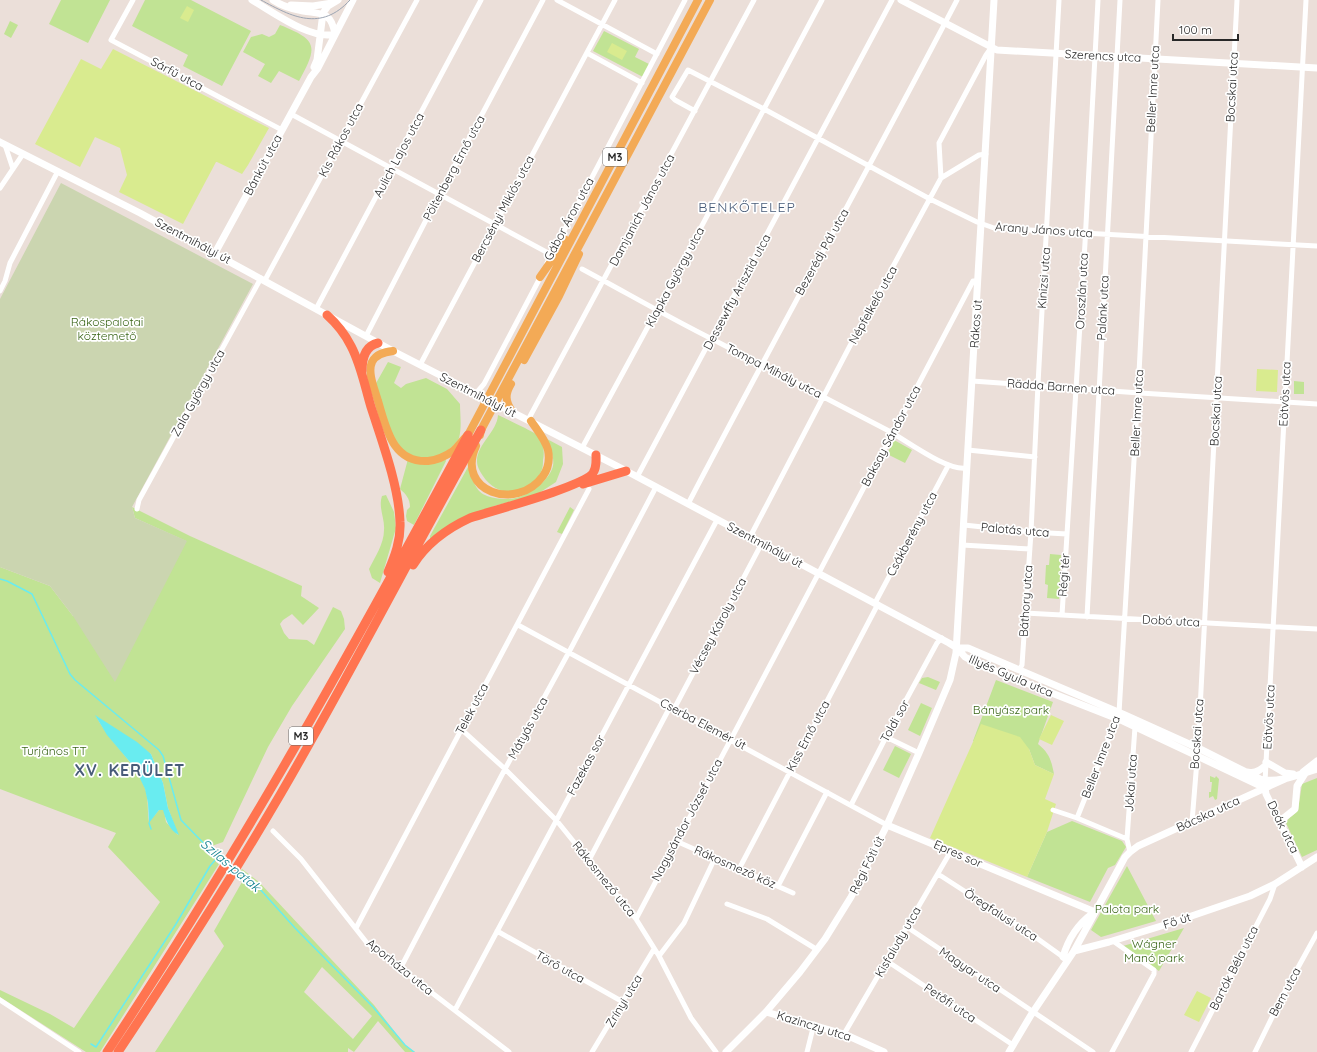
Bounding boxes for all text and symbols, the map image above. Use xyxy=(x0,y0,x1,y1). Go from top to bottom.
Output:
scale bar xyxy=(1173,16,1238,42)
text: 100 m xyxy=(1179,22,1212,37)
street label: Beller Imre utca xyxy=(1143,45,1162,133)
street label: Szerencs utca xyxy=(1064,46,1142,65)
street label: Bocskai utca xyxy=(1222,51,1241,123)
street label: Sárfű utca xyxy=(148,53,206,94)
street label: Kis Rákos utca xyxy=(315,100,366,179)
street label: Aulich Lajos utca xyxy=(370,110,427,200)
street label: Pöltenberg Ernő utca xyxy=(419,112,488,223)
street label: Bánkút utca xyxy=(240,132,285,198)
road number: M3 xyxy=(603,148,627,166)
street label: Damjanich János utca xyxy=(606,151,677,268)
street label: Bercsényi Miklós utca xyxy=(468,153,537,265)
street label: Gábor Áron utca xyxy=(540,175,597,263)
district label: BENKŐTELEP xyxy=(698,198,796,216)
street label: Bezerédj Pál utca xyxy=(792,206,852,298)
street label: Szentmihályi út xyxy=(153,214,234,267)
street label: Arany János utca xyxy=(995,219,1093,240)
street label: Klapka György utca xyxy=(642,224,707,329)
street label: Dessewffy Arisztid utca xyxy=(700,231,773,352)
street label: Kinizsi utca xyxy=(1034,247,1053,309)
street label: Oroszlán utca xyxy=(1072,252,1091,330)
street label: Népfelkelő utca xyxy=(845,263,900,346)
street label: Palánk utca xyxy=(1093,275,1112,341)
street label: Rákos út xyxy=(966,299,985,349)
park label: Rákospalotai köztemető xyxy=(71,314,143,343)
street label: Tompa Mihály utca xyxy=(724,340,825,401)
street label: Zala György utca xyxy=(167,347,228,439)
street label: Eötvös utca xyxy=(1275,361,1294,427)
street label: Szentmihályi út xyxy=(437,369,519,420)
street label: Beller Imre utca xyxy=(1127,369,1146,457)
street label: Rädda Barnen utca xyxy=(1006,375,1116,398)
street label: Bocskai utca xyxy=(1206,375,1225,447)
street label: Baksay Sándor utca xyxy=(858,383,924,489)
street label: Csákberény utca xyxy=(883,489,940,579)
street label: Szentmihályi út xyxy=(725,518,806,571)
street label: Palotás utca xyxy=(980,519,1050,540)
street label: Régi tér xyxy=(1055,552,1073,597)
street label: Báthory utca xyxy=(1015,564,1036,638)
street label: Vécsey Károly utca xyxy=(686,575,749,677)
street label: Dobó utca xyxy=(1142,611,1200,630)
street label: Illyés Gyula utca xyxy=(967,651,1056,700)
street label: Telek utca xyxy=(452,681,491,737)
street label: Eötvös utca xyxy=(1259,684,1278,750)
street label: Mátyás utca xyxy=(504,694,551,761)
street label: Cserba Elemér út xyxy=(658,695,749,753)
street label: Toldi sor xyxy=(877,697,913,745)
street label: Kiss Ernő utca xyxy=(783,698,833,774)
street label: Bocskai utca xyxy=(1187,698,1206,770)
park label: Bányász park xyxy=(973,702,1049,717)
street label: Beller Imre utca xyxy=(1078,713,1123,800)
road number: M3 xyxy=(289,727,313,745)
street label: Fazekas sor xyxy=(563,732,608,798)
park label: Turjános TT xyxy=(21,743,87,758)
street label: Jókai utca xyxy=(1121,754,1140,812)
street label: Nagysándor József utca xyxy=(648,756,725,884)
district label: XV. KERÜLET xyxy=(75,760,185,780)
street label: Bácska utca xyxy=(1174,792,1242,835)
street label: Deák utca xyxy=(1264,798,1303,856)
street label: Régi Fóti út xyxy=(846,833,887,896)
water label: Szilas-patak xyxy=(198,835,265,895)
street label: Epres sor xyxy=(932,837,985,871)
street label: Rákosmező utca xyxy=(569,838,639,919)
street label: Rákosmező köz xyxy=(692,842,779,891)
street label: Öregfalusi utca xyxy=(962,885,1041,944)
park label: Palota park xyxy=(1095,901,1159,916)
street label: Kisfaludy utca xyxy=(871,904,924,980)
street label: Fő út xyxy=(1161,909,1193,932)
street label: Bartók Béla utca xyxy=(1206,923,1261,1013)
street label: Aporháza utca xyxy=(364,935,437,998)
park label: Wágner Manó park xyxy=(1124,936,1184,965)
street label: Magyar utca xyxy=(937,944,1004,996)
street label: Törő utca xyxy=(533,947,587,986)
street label: Bem utca xyxy=(1265,965,1304,1019)
street label: Zrínyi utca xyxy=(602,972,645,1030)
street label: Petőfi utca xyxy=(921,980,979,1025)
street label: Kazinczy utca xyxy=(775,1007,853,1044)

